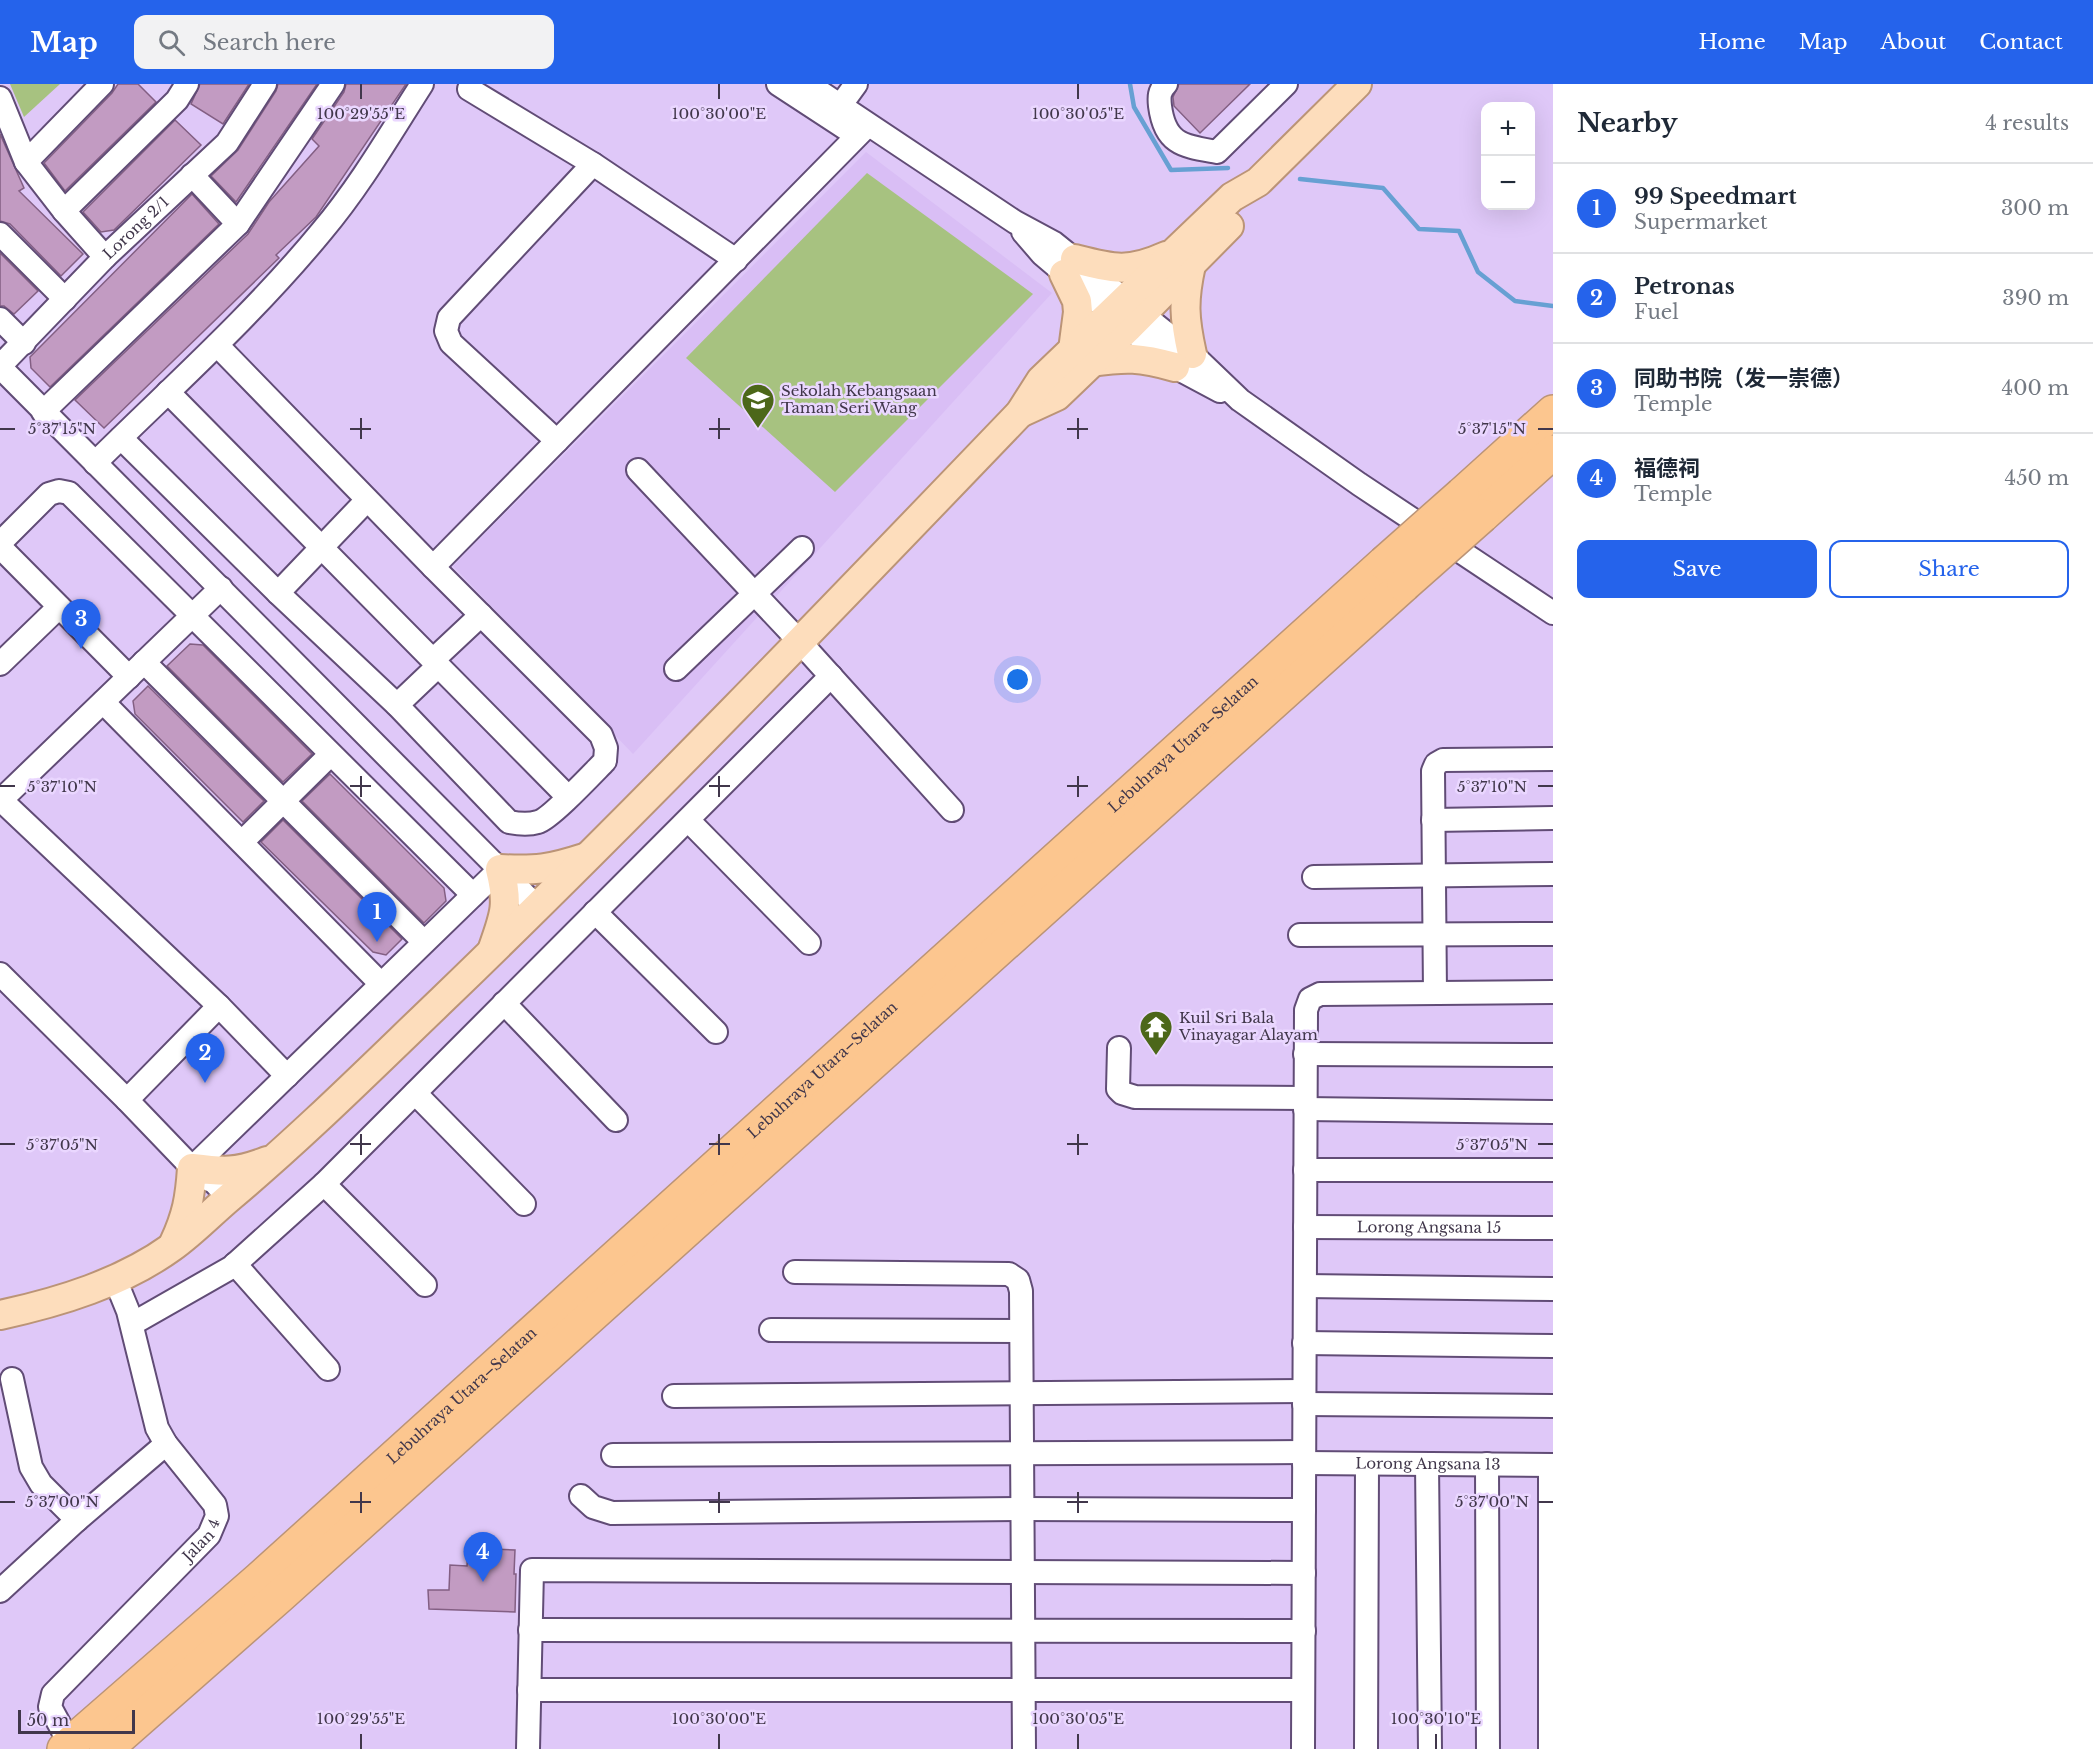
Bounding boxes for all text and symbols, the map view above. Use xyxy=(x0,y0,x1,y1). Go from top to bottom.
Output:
search box xyxy=(134,15,554,69)
text: Map xyxy=(30,25,98,60)
icon: search xyxy=(155,26,188,59)
text: Search here xyxy=(203,29,336,56)
text: Home xyxy=(1699,29,1766,55)
text: Map xyxy=(1799,29,1847,55)
text: About xyxy=(1880,29,1946,55)
text: Contact xyxy=(1979,29,2063,55)
map controls xyxy=(1481,102,1535,210)
button: + xyxy=(1481,102,1535,156)
text: 100°29'55"E xyxy=(317,104,405,123)
text: 100°30'00"E xyxy=(672,104,766,123)
text: 100°30'05"E xyxy=(1032,104,1124,123)
text: Nearby xyxy=(1577,107,1678,139)
text: 4 results xyxy=(1985,111,2069,135)
button: − xyxy=(1481,156,1535,210)
text: 99 Speedmart xyxy=(1634,183,1797,210)
street label: Lorong 2/1 xyxy=(99,192,173,263)
text: 1 xyxy=(1592,196,1601,220)
text: 300 m xyxy=(2001,196,2069,220)
text: Supermarket xyxy=(1634,210,1768,234)
text: Petronas xyxy=(1634,273,1735,300)
text: 2 xyxy=(1590,286,1603,310)
text: 390 m xyxy=(2002,286,2069,310)
text: Fuel xyxy=(1634,300,1679,324)
text: 同助书院（发一崇德） xyxy=(1634,365,1854,392)
text: 3 xyxy=(1590,376,1603,400)
text: 400 m xyxy=(2002,376,2069,400)
place label: Sekolah Kebangsaan Taman Seri Wang xyxy=(781,381,937,417)
school or university icon: Sekolah Kebangsaan Taman Seri Wang xyxy=(740,382,776,429)
text: Temple xyxy=(1634,392,1712,416)
text: 5°37'15"N xyxy=(28,419,96,438)
text: 5°37'15"N xyxy=(1458,419,1526,438)
text: 福德祠 xyxy=(1634,455,1700,482)
text: 4 xyxy=(1590,466,1603,490)
text: 450 m xyxy=(2004,466,2069,490)
text: Temple xyxy=(1634,482,1712,506)
button: Save xyxy=(1577,540,1817,598)
button: Share xyxy=(1829,540,2069,598)
pin: 3 xyxy=(62,600,100,649)
your location xyxy=(1003,665,1032,694)
street label: Lebuhraya Utara–Selatan xyxy=(1104,671,1262,817)
text: 5°37'10"N xyxy=(27,777,97,796)
text: 5°37'10"N xyxy=(1457,777,1527,796)
pin: 1 xyxy=(358,892,397,942)
street label: Lebuhraya Utara–Selatan xyxy=(743,997,901,1142)
place label: Kuil Sri Bala Vinayagar Alayam xyxy=(1178,1008,1318,1044)
temple icon: Kuil Sri Bala Vinayagar Alayam xyxy=(1138,1009,1174,1056)
pin: 2 xyxy=(186,1034,224,1083)
text: 5°37'05"N xyxy=(26,1135,98,1154)
text: 5°37'05"N xyxy=(1456,1135,1528,1154)
street label: Lorong Angsana 15 xyxy=(1357,1217,1501,1237)
street label: Lebuhraya Utara–Selatan xyxy=(383,1323,540,1468)
street label: Lorong Angsana 13 xyxy=(1355,1453,1501,1474)
text: 5°37'00"N xyxy=(25,1492,99,1511)
text: 5°37'00"N xyxy=(1455,1492,1529,1511)
street label: Jalan 4 xyxy=(177,1516,224,1567)
pin: 4 xyxy=(464,1532,502,1582)
scale bar xyxy=(18,1707,135,1734)
text: 100°29'55"E xyxy=(317,1709,405,1728)
text: 100°30'00"E xyxy=(672,1709,766,1728)
text: 100°30'05"E xyxy=(1032,1709,1124,1728)
text: 100°30'10"E xyxy=(1391,1709,1481,1728)
text: 50 m xyxy=(27,1710,69,1730)

